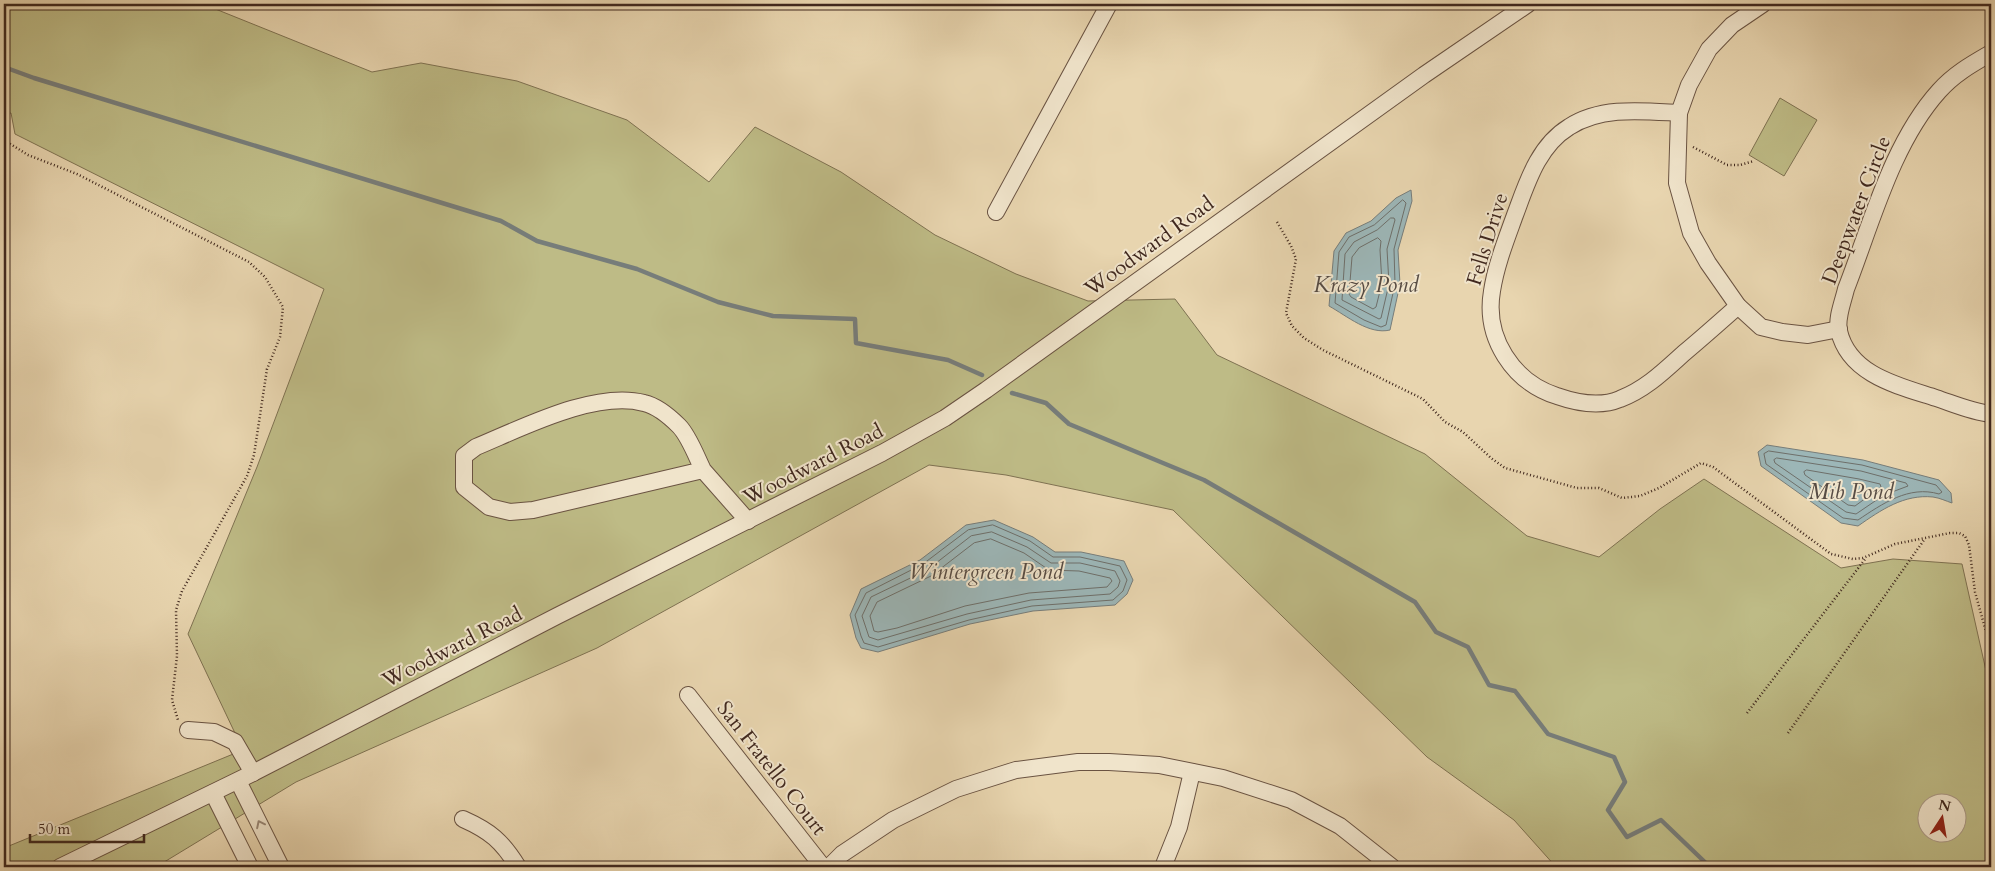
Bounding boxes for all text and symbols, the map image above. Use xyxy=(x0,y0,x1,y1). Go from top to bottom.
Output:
street label: Deepwater Circle xyxy=(1815,132,1898,289)
street label: Fells Drive xyxy=(1460,189,1515,289)
street label: Woodward Road xyxy=(1078,190,1220,304)
water label: Krazy Pond xyxy=(1314,270,1420,300)
street label: Woodward Road xyxy=(737,417,888,513)
water label: Mib Pond xyxy=(1809,477,1895,507)
water label: Wintergreen Pond xyxy=(909,557,1064,587)
street label: Woodward Road xyxy=(376,600,527,696)
street label: San Fratello Court xyxy=(710,695,833,842)
north arrow xyxy=(1918,794,1968,844)
text: N xyxy=(1937,795,1953,816)
scale bar xyxy=(30,811,144,843)
text: 50 m xyxy=(38,819,70,839)
one-way arrow xyxy=(256,820,266,829)

